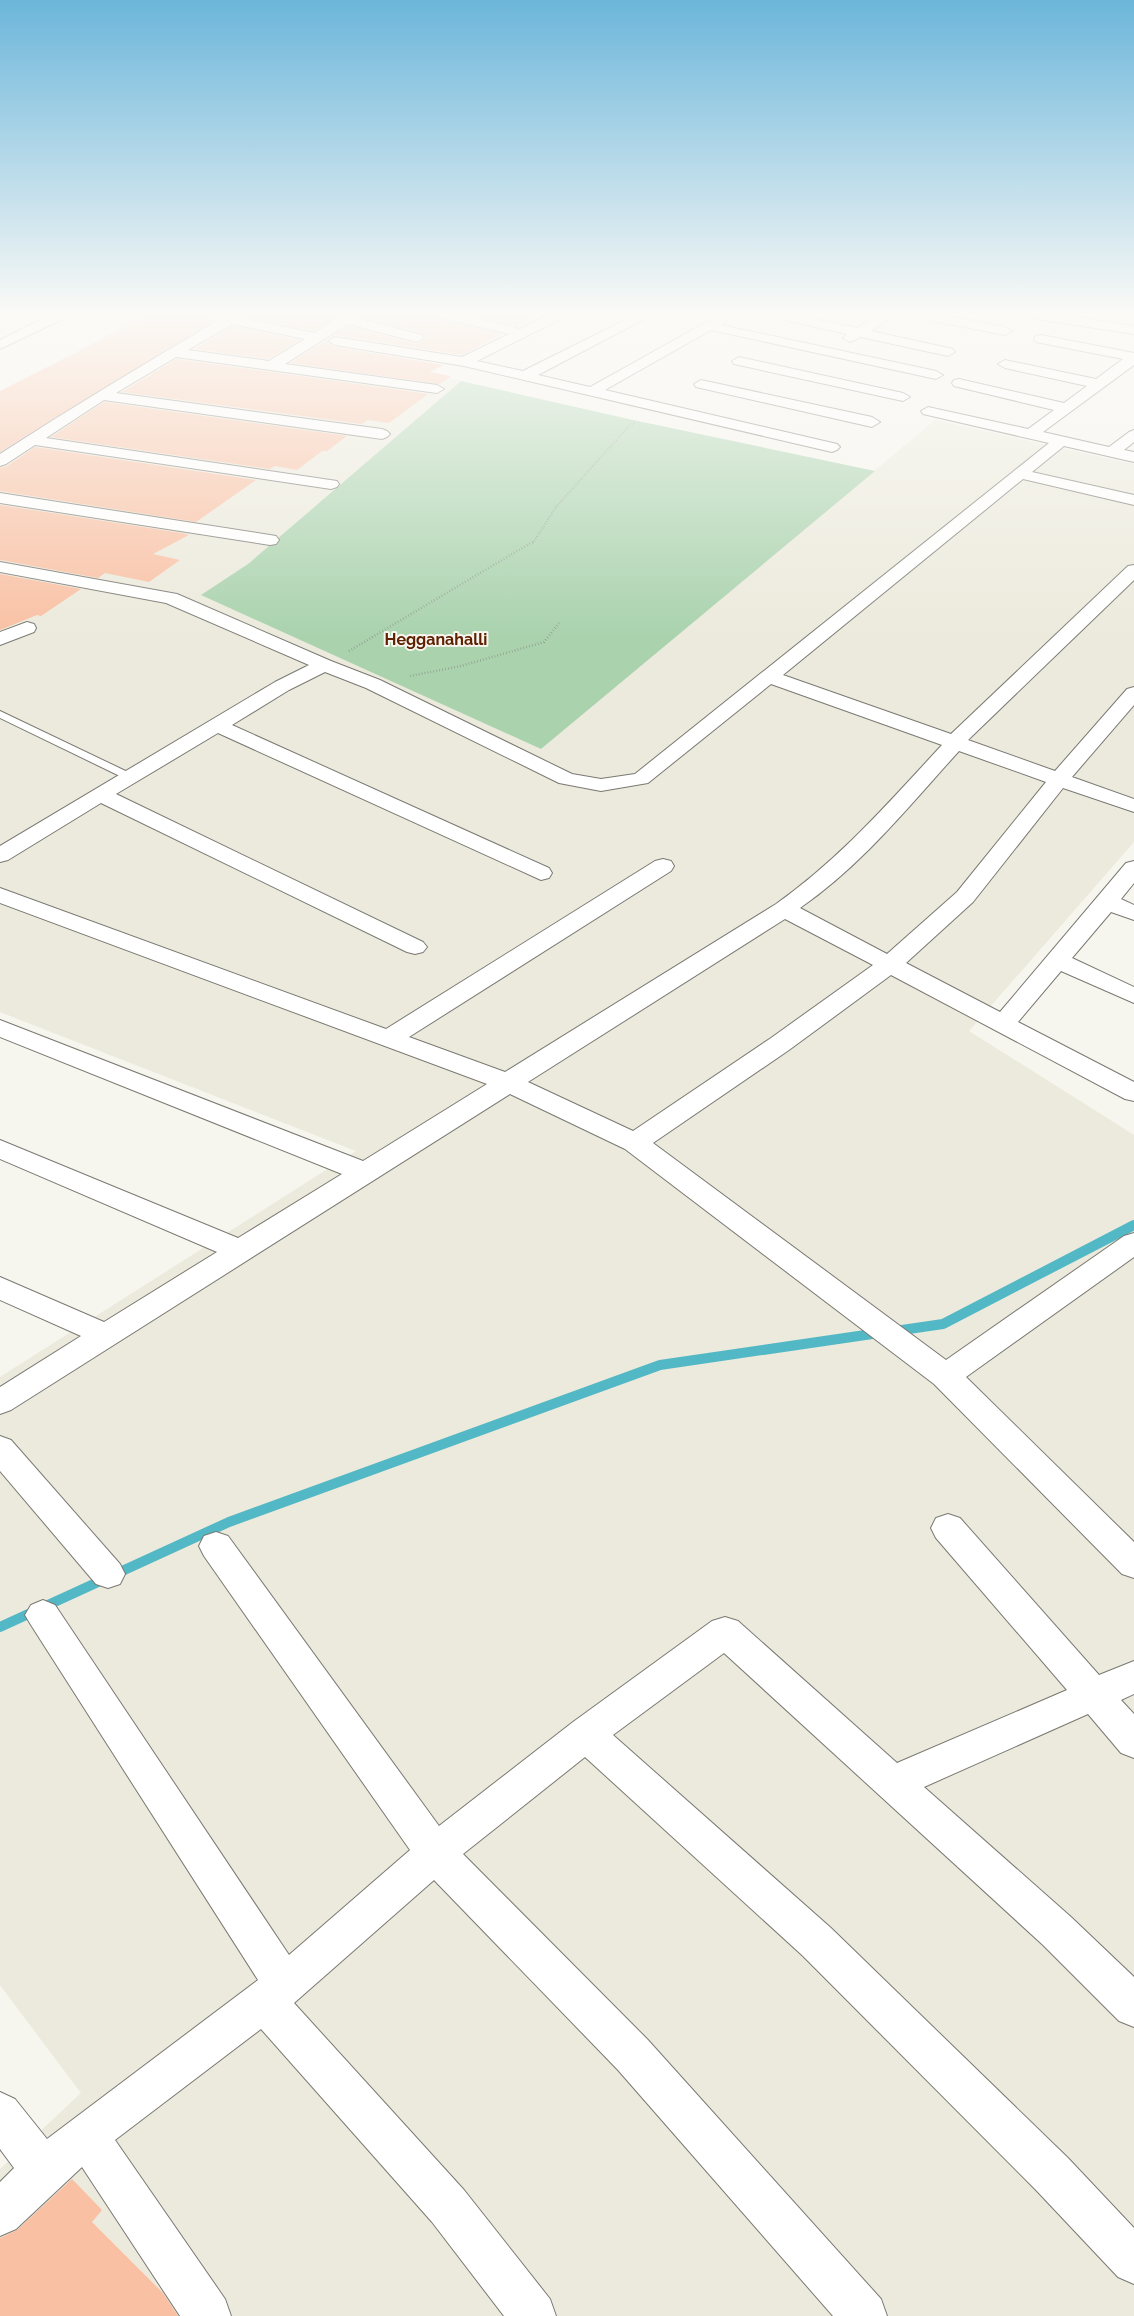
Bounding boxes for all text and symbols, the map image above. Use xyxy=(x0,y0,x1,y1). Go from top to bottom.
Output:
district label: Hegganahalli xyxy=(385,630,487,649)

